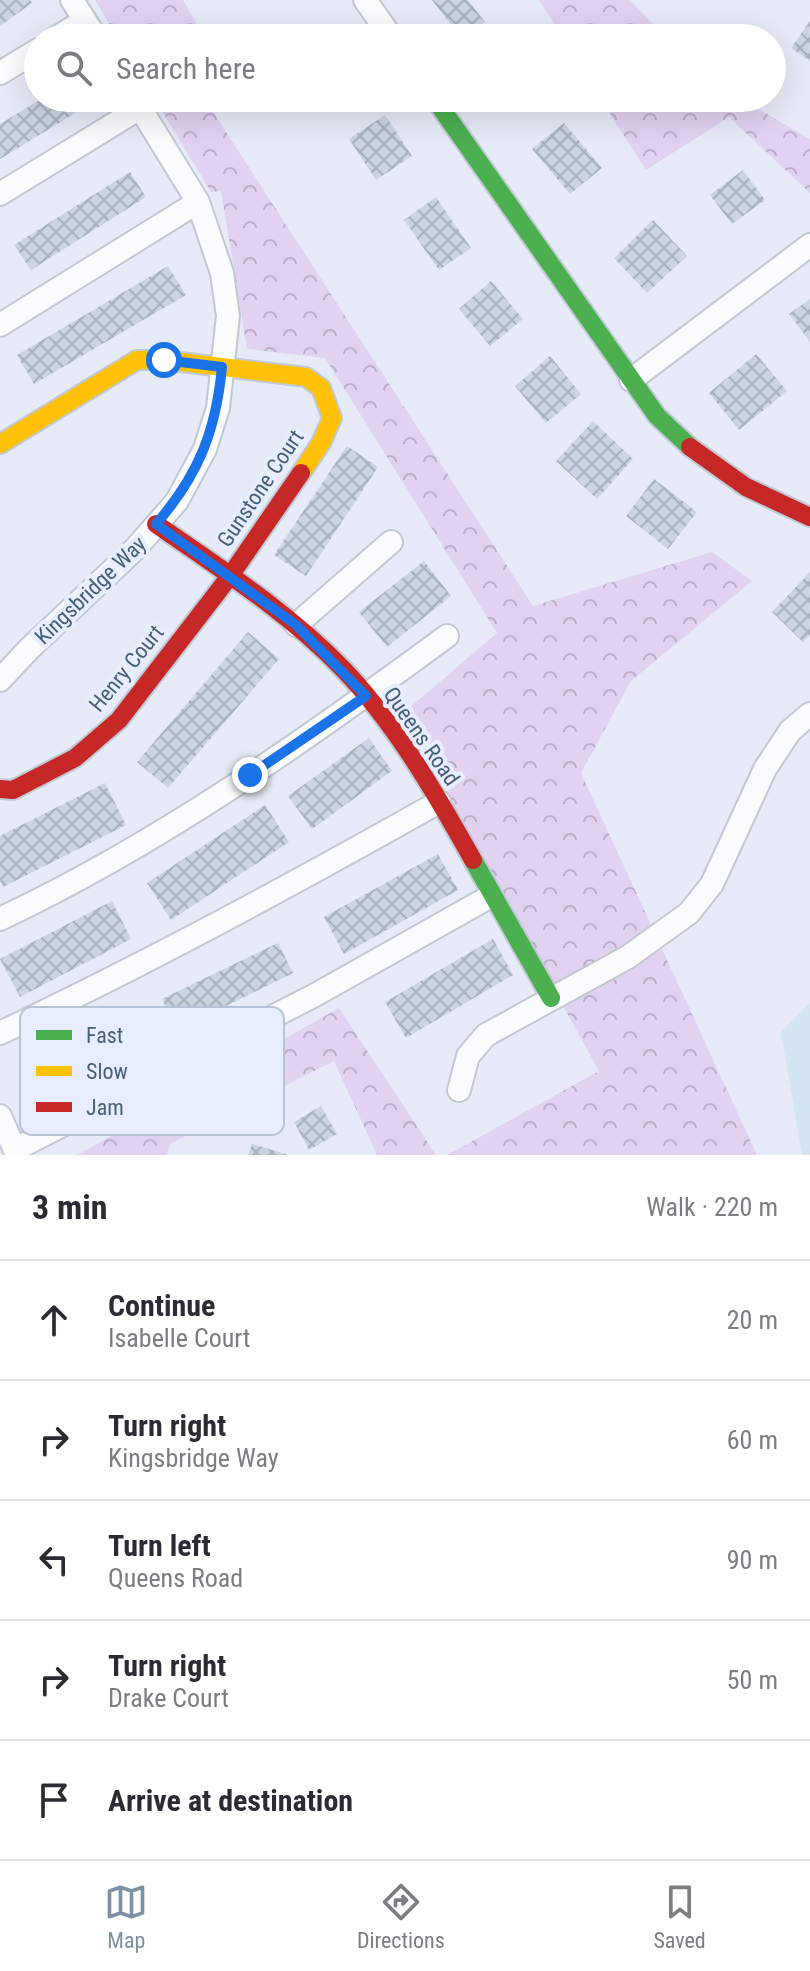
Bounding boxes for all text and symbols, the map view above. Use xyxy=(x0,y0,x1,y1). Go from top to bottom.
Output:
search box xyxy=(24,24,786,112)
icon: search xyxy=(52,46,96,90)
text: Search here xyxy=(116,51,256,86)
route start xyxy=(146,342,182,378)
street label: Gunstone Court xyxy=(212,425,309,551)
street label: Kingsbridge Way xyxy=(30,531,151,649)
street label: Henry Court xyxy=(84,620,169,716)
street label: Queens Road xyxy=(379,682,465,790)
route end xyxy=(232,757,268,793)
legend xyxy=(20,1007,284,1135)
text: Fast xyxy=(86,1023,123,1048)
text: Slow xyxy=(86,1059,128,1084)
text: Jam xyxy=(86,1095,124,1120)
text: 3 min xyxy=(32,1187,108,1227)
text: Walk · 220 m xyxy=(646,1192,778,1222)
text: Continue xyxy=(108,1288,215,1323)
icon: ahead xyxy=(32,1298,76,1342)
text: 20 m xyxy=(727,1305,778,1335)
text: Isabelle Court xyxy=(108,1323,251,1353)
text: Turn right xyxy=(108,1408,226,1443)
icon: right xyxy=(32,1418,76,1462)
text: 60 m xyxy=(727,1425,778,1455)
text: Kingsbridge Way xyxy=(108,1443,279,1473)
text: Turn left xyxy=(108,1528,211,1563)
icon: left xyxy=(32,1538,76,1582)
text: 90 m xyxy=(727,1545,778,1575)
text: Queens Road xyxy=(108,1563,243,1593)
text: Turn right xyxy=(108,1648,226,1683)
icon: right xyxy=(32,1658,76,1702)
text: 50 m xyxy=(727,1665,778,1695)
text: Drake Court xyxy=(108,1683,229,1713)
icon: arrive xyxy=(32,1778,76,1822)
text: Arrive at destination xyxy=(108,1783,353,1818)
tab: Map xyxy=(104,1880,148,1953)
tab: Directions xyxy=(357,1880,445,1953)
tab: Saved xyxy=(653,1880,706,1953)

